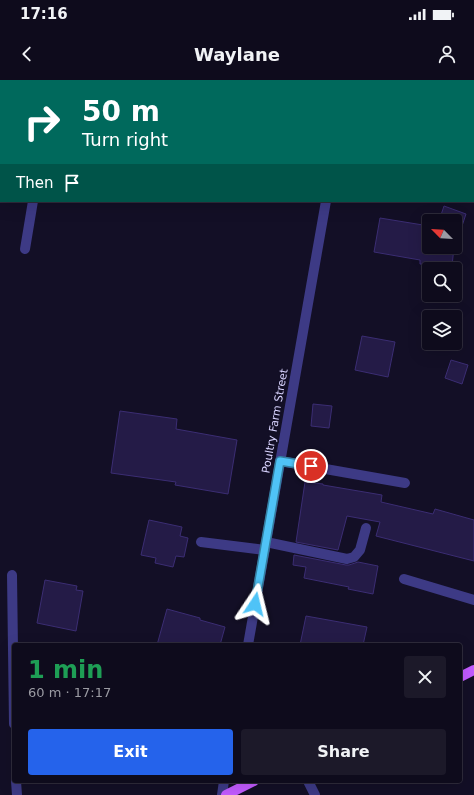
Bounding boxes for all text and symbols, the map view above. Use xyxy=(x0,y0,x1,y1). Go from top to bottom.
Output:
text: 17:16 xyxy=(20,5,68,23)
icon: back xyxy=(16,43,38,65)
icon: person xyxy=(436,43,458,65)
text: Waylane xyxy=(194,44,280,65)
text: 50 m xyxy=(82,95,160,128)
icon: right xyxy=(16,96,68,148)
text: Turn right xyxy=(82,129,168,150)
icon: arrive xyxy=(61,172,83,194)
text: Then xyxy=(16,174,53,192)
north arrow xyxy=(422,214,462,254)
map controls xyxy=(422,214,462,350)
button: search xyxy=(422,262,462,302)
button: layers xyxy=(422,310,462,350)
street label: Poultry Farm Street xyxy=(259,367,291,474)
pin xyxy=(294,449,328,483)
icon: arrive xyxy=(300,455,322,477)
position arrow xyxy=(234,583,276,625)
text: 1 min xyxy=(28,656,103,684)
button: close xyxy=(404,656,446,698)
text: 60 m · 17:17 xyxy=(28,685,111,700)
button: Exit xyxy=(28,729,233,775)
button: Share xyxy=(241,729,446,775)

